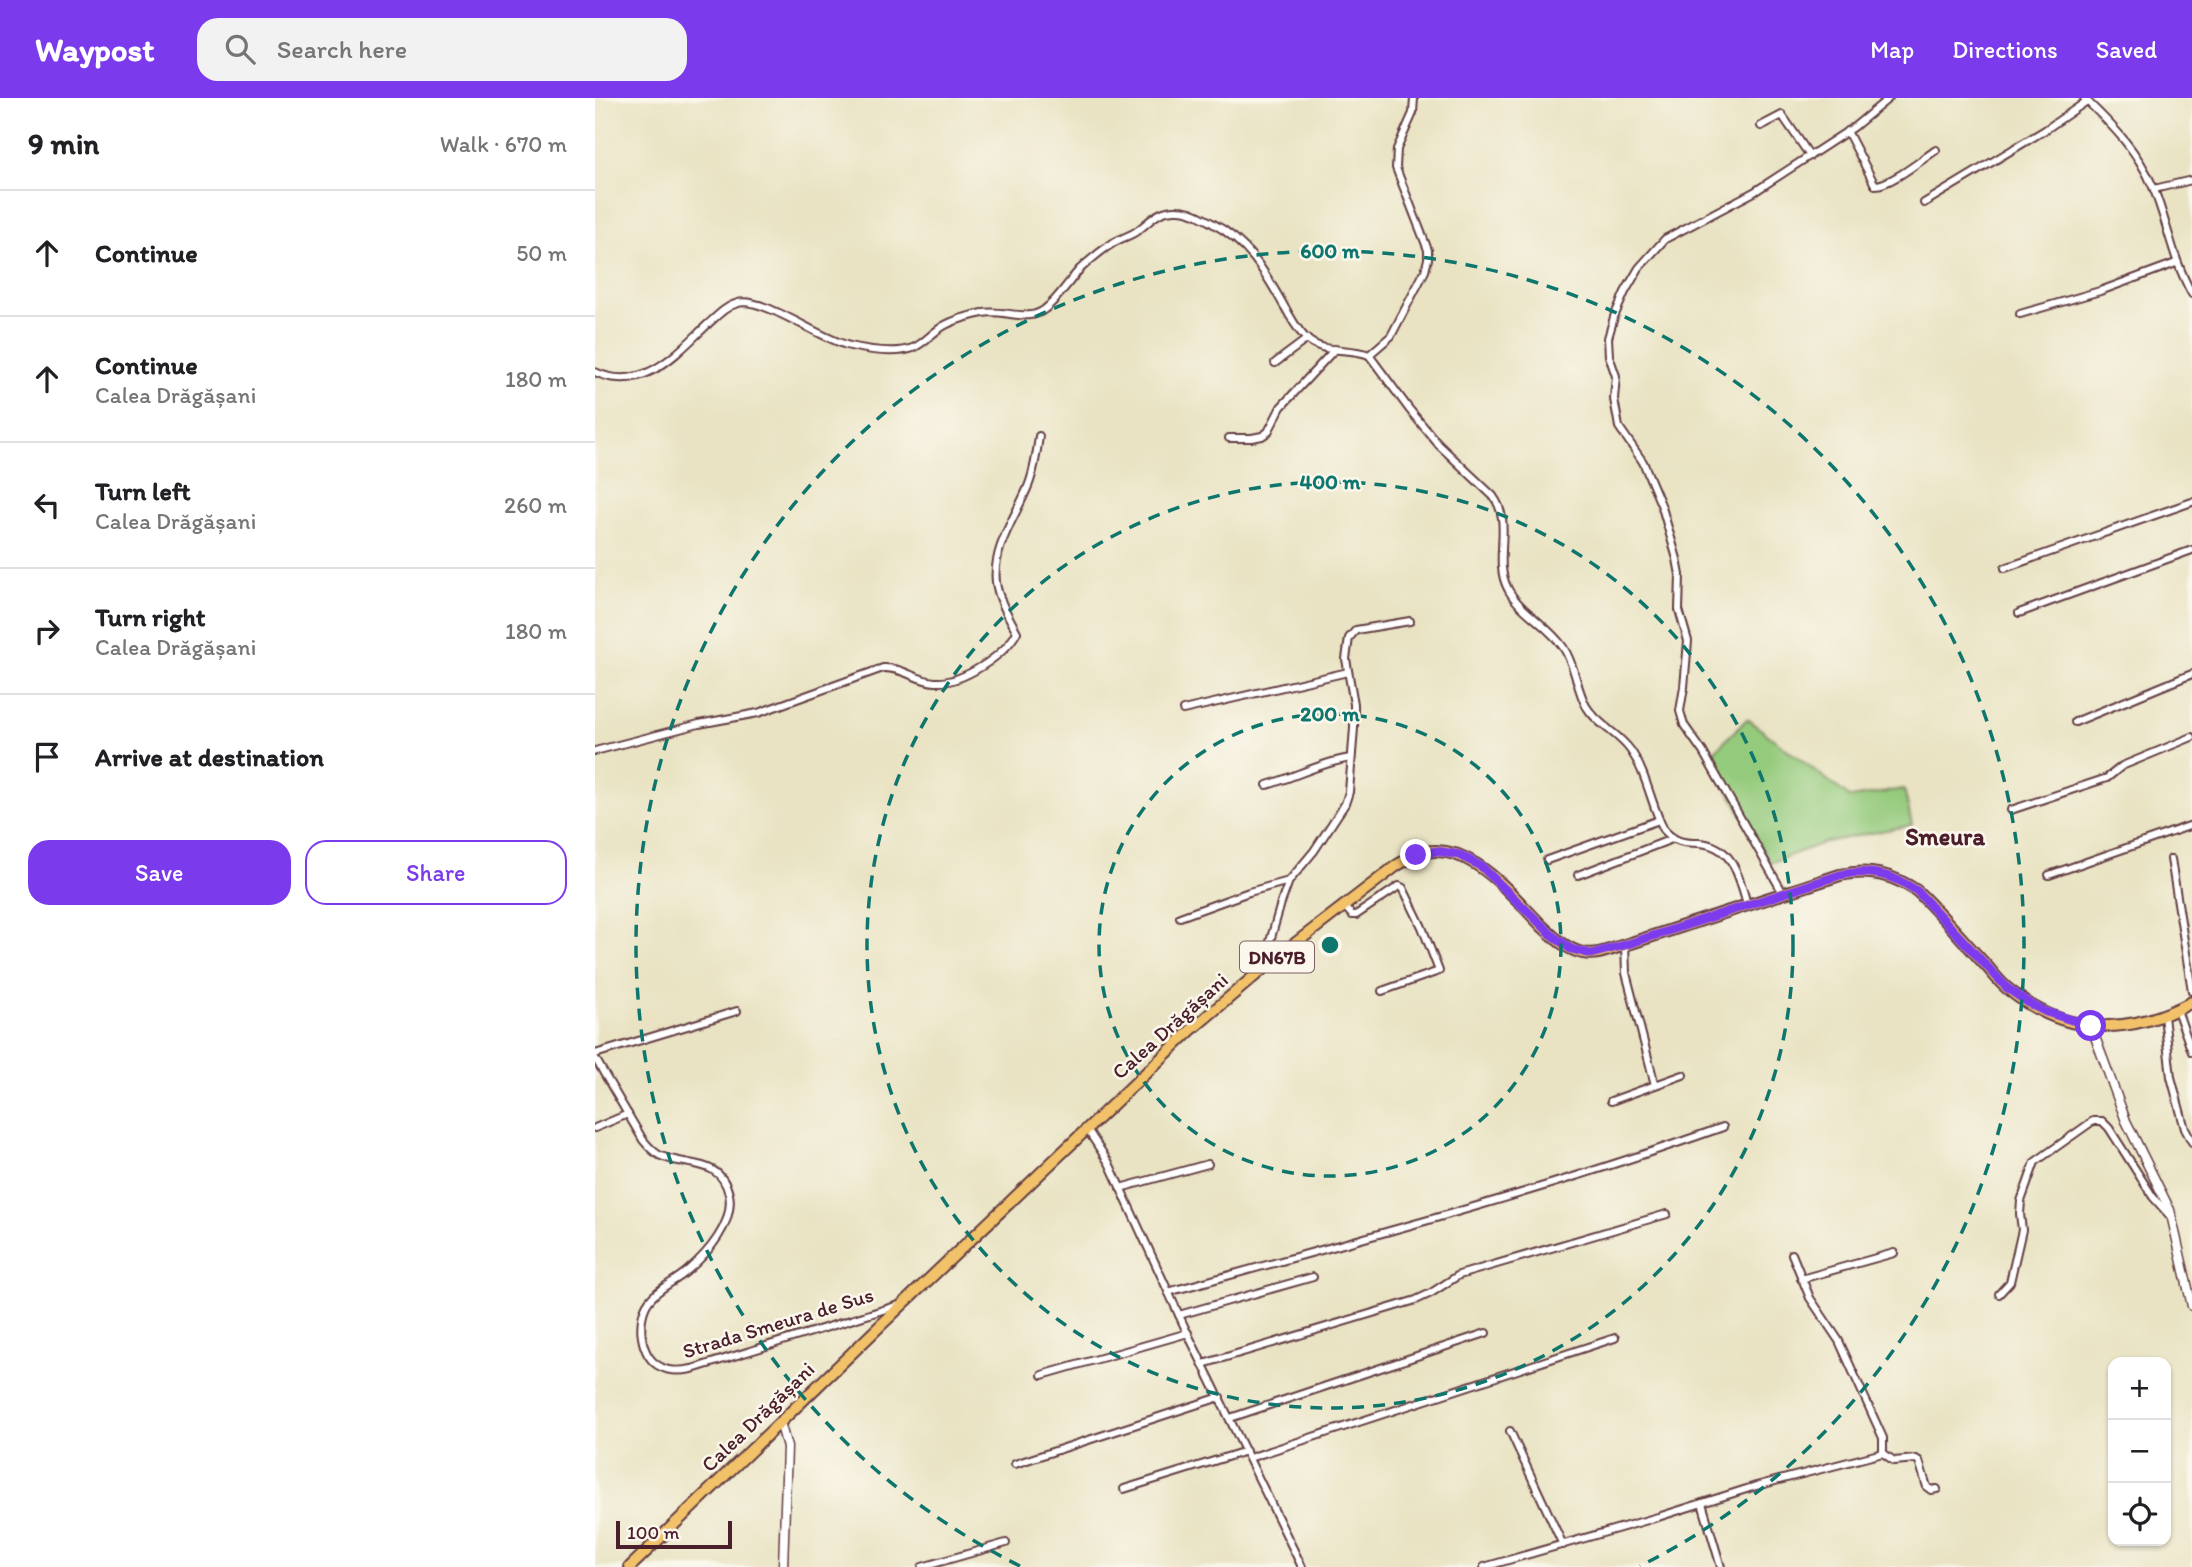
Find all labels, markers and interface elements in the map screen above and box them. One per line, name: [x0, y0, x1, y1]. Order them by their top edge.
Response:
search box: [197, 18, 687, 81]
text: Waypost: [35, 30, 155, 69]
icon: search: [221, 30, 259, 68]
text: Search here: [277, 33, 407, 65]
text: Map: [1870, 35, 1914, 64]
text: Directions: [1952, 35, 2058, 64]
text: Saved: [2096, 35, 2157, 64]
text: 9 min: [28, 125, 99, 162]
text: Walk · 670 m: [440, 130, 567, 158]
icon: ahead: [28, 234, 66, 272]
text: Continue: [95, 237, 198, 269]
text: 600 m: [1300, 238, 1360, 263]
text: 50 m: [516, 239, 567, 267]
text: Continue: [95, 349, 198, 381]
icon: ahead: [28, 360, 66, 398]
text: 180 m: [505, 365, 567, 393]
text: Calea Drăgășani: [95, 381, 256, 409]
text: 400 m: [1300, 469, 1361, 494]
text: Turn left: [95, 475, 191, 507]
icon: left: [28, 486, 66, 524]
text: 260 m: [504, 491, 567, 519]
text: Calea Drăgășani: [95, 507, 256, 535]
text: Turn right: [95, 601, 206, 633]
icon: right: [28, 612, 66, 650]
text: 180 m: [505, 617, 567, 645]
text: Calea Drăgășani: [95, 633, 256, 661]
text: 200 m: [1300, 701, 1360, 726]
icon: arrive: [28, 738, 66, 776]
text: Arrive at destination: [95, 741, 324, 773]
district label: Smeura: [1905, 822, 1985, 851]
route end: [1400, 839, 1431, 870]
button: Save: [28, 840, 291, 905]
button: Share: [305, 840, 567, 905]
centre of rings: [1318, 933, 1342, 957]
road number: DN67B: [1240, 942, 1314, 972]
street label: Calea Drăgășani: [1107, 967, 1233, 1084]
route start: [2075, 1010, 2106, 1041]
street label: Strada Smeura de Sus: [679, 1282, 876, 1363]
street label: Calea Drăgășani: [696, 1356, 819, 1477]
map controls: [2108, 1357, 2171, 1546]
button: +: [2108, 1357, 2171, 1420]
button: −: [2108, 1420, 2171, 1483]
button: locate: [2108, 1483, 2171, 1546]
scale bar: [616, 1518, 731, 1550]
text: 100 m: [627, 1521, 679, 1544]

